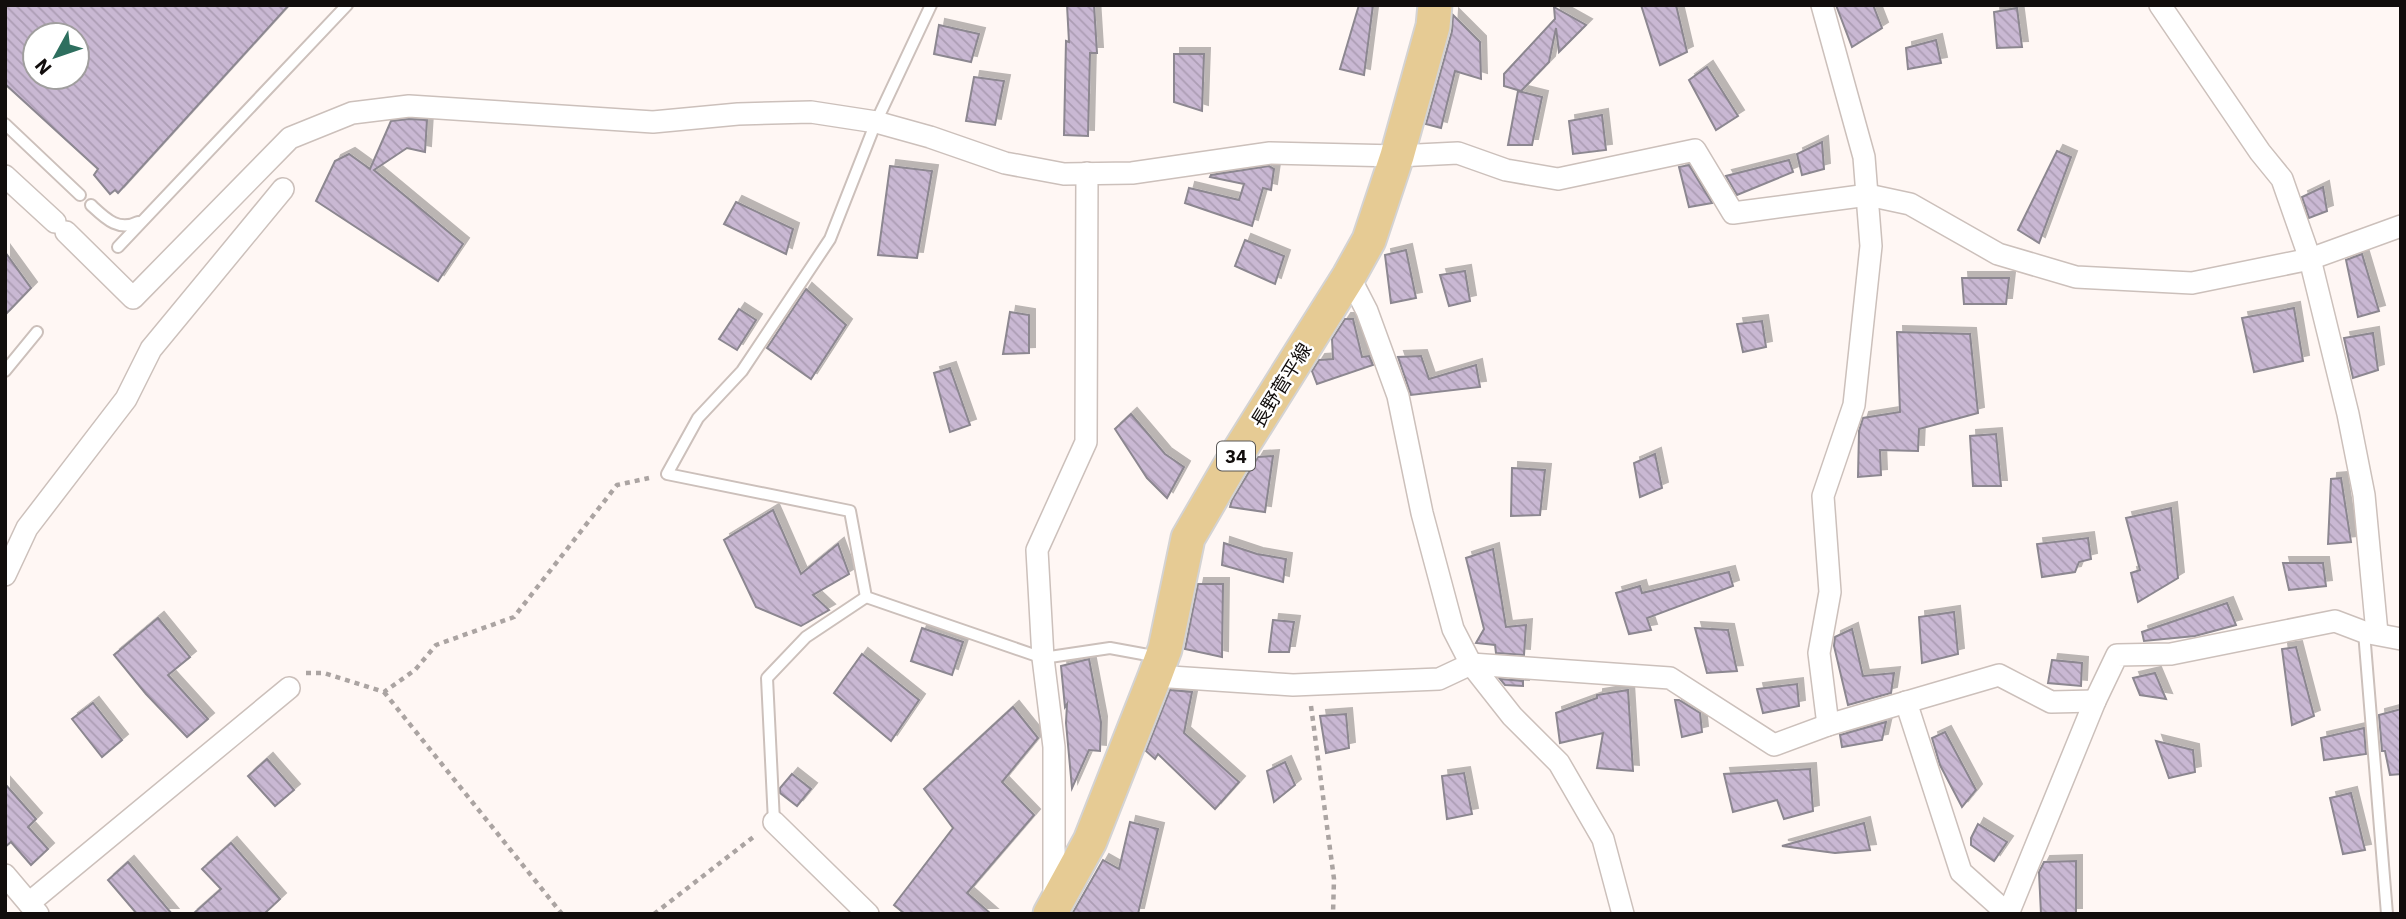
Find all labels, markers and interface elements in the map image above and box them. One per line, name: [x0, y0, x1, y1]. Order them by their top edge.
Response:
north arrow: [21, 21, 91, 91]
text: N: [29, 54, 57, 80]
street label: 長野菅平線: [1246, 338, 1316, 432]
road number: 34: [1217, 442, 1255, 470]

